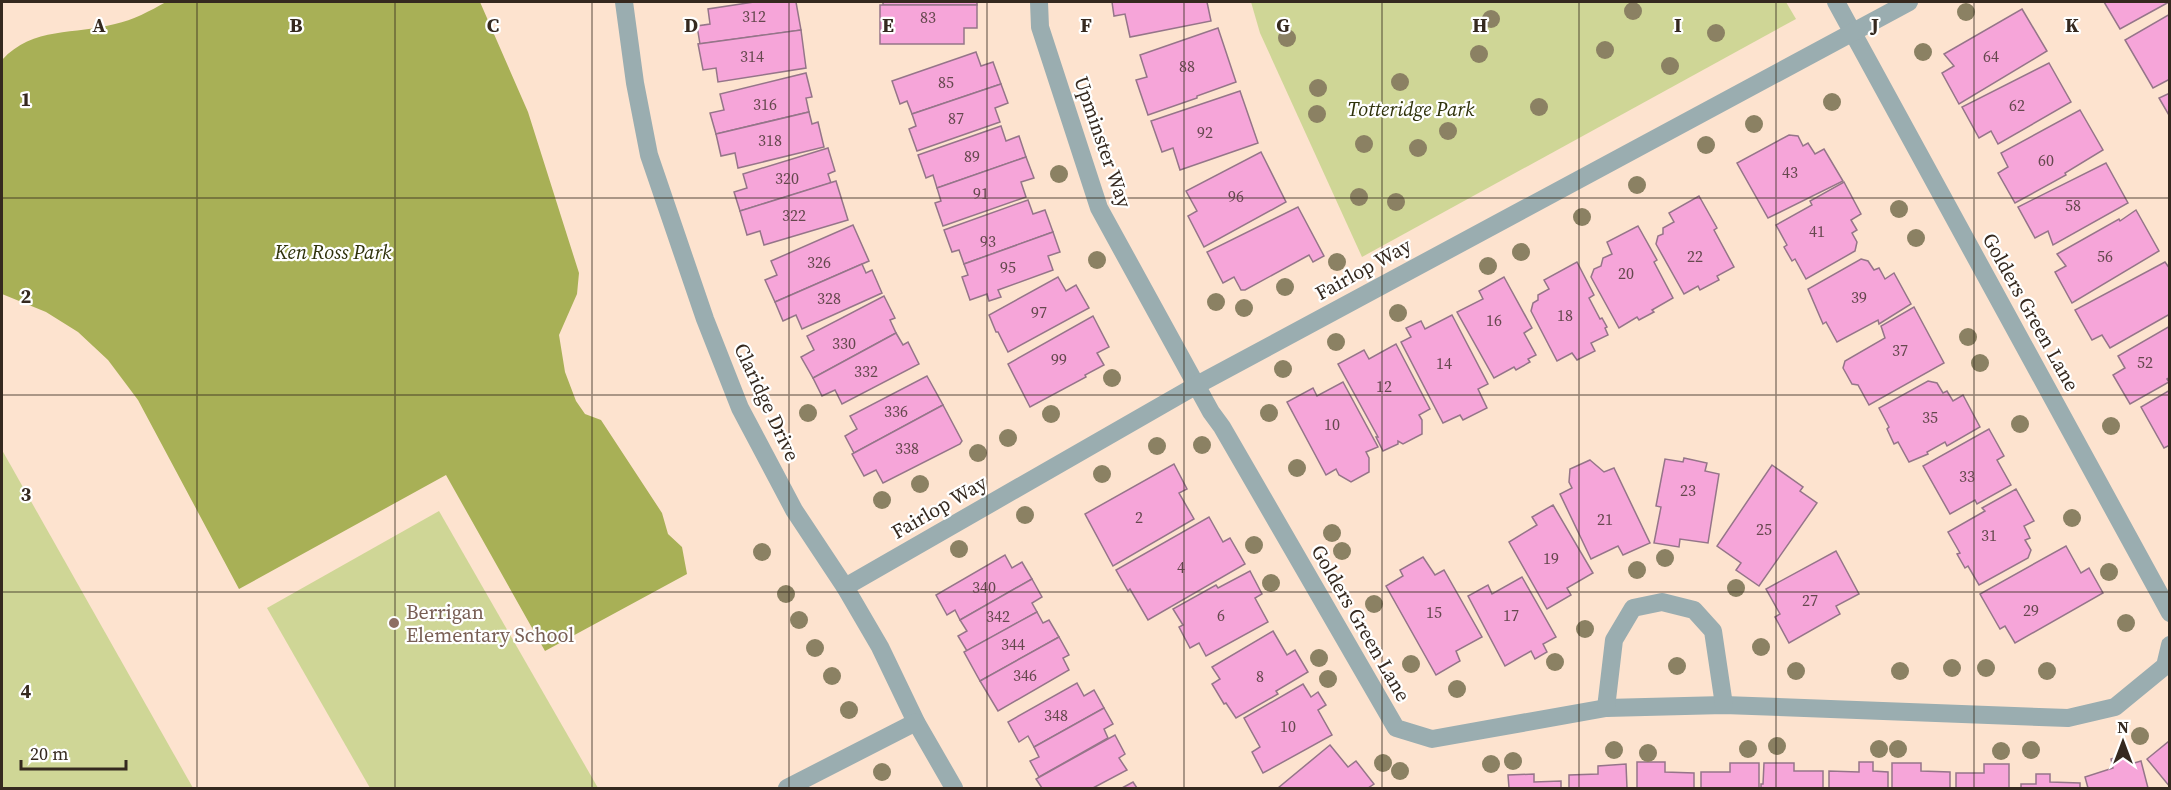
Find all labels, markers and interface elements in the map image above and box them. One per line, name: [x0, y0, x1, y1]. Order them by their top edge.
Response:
house number: 312: [742, 5, 766, 27]
house number: 83: [920, 6, 936, 28]
text: A: [92, 11, 106, 39]
text: B: [289, 11, 303, 39]
text: C: [487, 11, 499, 39]
text: D: [684, 11, 698, 39]
text: E: [882, 11, 894, 39]
text: F: [1080, 11, 1092, 39]
text: G: [1276, 11, 1290, 39]
text: H: [1472, 11, 1488, 39]
text: I: [1674, 11, 1682, 39]
text: J: [1869, 11, 1879, 39]
text: K: [2065, 11, 2079, 39]
house number: 314: [740, 45, 764, 67]
house number: 64: [1983, 45, 1999, 67]
house number: 88: [1179, 55, 1195, 77]
house number: 85: [938, 71, 954, 93]
street label: Upminster Way: [1067, 72, 1139, 212]
text: 1: [21, 85, 31, 113]
house number: 316: [753, 93, 777, 115]
house number: 62: [2009, 94, 2025, 116]
park label: Totteridge Park: [1348, 95, 1475, 123]
house number: 87: [948, 107, 964, 129]
house number: 92: [1197, 121, 1213, 143]
house number: 318: [758, 129, 782, 151]
house number: 89: [964, 145, 980, 167]
house number: 60: [2038, 149, 2054, 171]
house number: 43: [1782, 161, 1798, 183]
house number: 320: [775, 167, 799, 189]
house number: 91: [973, 182, 989, 204]
house number: 96: [1228, 185, 1244, 207]
house number: 58: [2065, 194, 2081, 216]
house number: 322: [782, 204, 806, 226]
house number: 41: [1809, 220, 1825, 242]
street label: Golders Green Lane: [1976, 228, 2086, 396]
house number: 93: [980, 230, 996, 252]
street label: Fairlop Way: [1310, 231, 1417, 307]
park label: Ken Ross Park: [273, 238, 392, 266]
house number: 22: [1687, 245, 1703, 267]
house number: 56: [2097, 245, 2113, 267]
house number: 326: [807, 251, 831, 273]
house number: 95: [1000, 256, 1016, 278]
house number: 20: [1618, 262, 1634, 284]
text: 2: [21, 282, 32, 310]
house number: 39: [1851, 286, 1867, 308]
house number: 328: [817, 287, 841, 309]
house number: 97: [1031, 301, 1047, 323]
house number: 18: [1557, 304, 1573, 326]
house number: 16: [1486, 309, 1502, 331]
house number: 330: [832, 332, 856, 354]
street label: Claridge Drive: [727, 338, 807, 466]
house number: 37: [1892, 339, 1908, 361]
house number: 99: [1051, 348, 1067, 370]
house number: 52: [2137, 351, 2153, 373]
house number: 14: [1436, 352, 1452, 374]
house number: 332: [854, 360, 878, 382]
house number: 12: [1376, 375, 1392, 397]
house number: 336: [884, 400, 908, 422]
house number: 35: [1922, 406, 1938, 428]
house number: 10: [1324, 413, 1340, 435]
house number: 338: [895, 437, 919, 459]
house number: 33: [1959, 465, 1975, 487]
street label: Fairlop Way: [886, 468, 992, 546]
house number: 23: [1680, 479, 1696, 501]
text: 3: [21, 480, 32, 508]
house number: 2: [1135, 506, 1143, 528]
house number: 21: [1597, 508, 1613, 530]
house number: 25: [1756, 518, 1772, 540]
house number: 31: [1981, 524, 1997, 546]
street label: Golders Green Lane: [1305, 539, 1417, 707]
house number: 19: [1543, 547, 1559, 569]
house number: 4: [1177, 556, 1185, 578]
house number: 340: [972, 576, 996, 598]
house number: 27: [1802, 589, 1818, 611]
place label: Berrigan Elementary School: [406, 598, 574, 649]
house number: 29: [2023, 599, 2039, 621]
house number: 15: [1426, 601, 1442, 623]
house number: 6: [1217, 604, 1225, 626]
house number: 17: [1503, 604, 1519, 626]
house number: 342: [986, 605, 1010, 627]
marker: Berrigan Elementary School: [387, 616, 401, 630]
house number: 344: [1001, 633, 1025, 655]
house number: 346: [1013, 664, 1037, 686]
house number: 8: [1256, 665, 1264, 687]
text: 4: [21, 677, 32, 705]
house number: 348: [1044, 704, 1068, 726]
north arrow: [2093, 712, 2153, 772]
house number: 10: [1280, 715, 1296, 737]
text: N: [2117, 716, 2129, 738]
scale bar: [21, 733, 126, 771]
text: 20 m: [30, 741, 68, 766]

